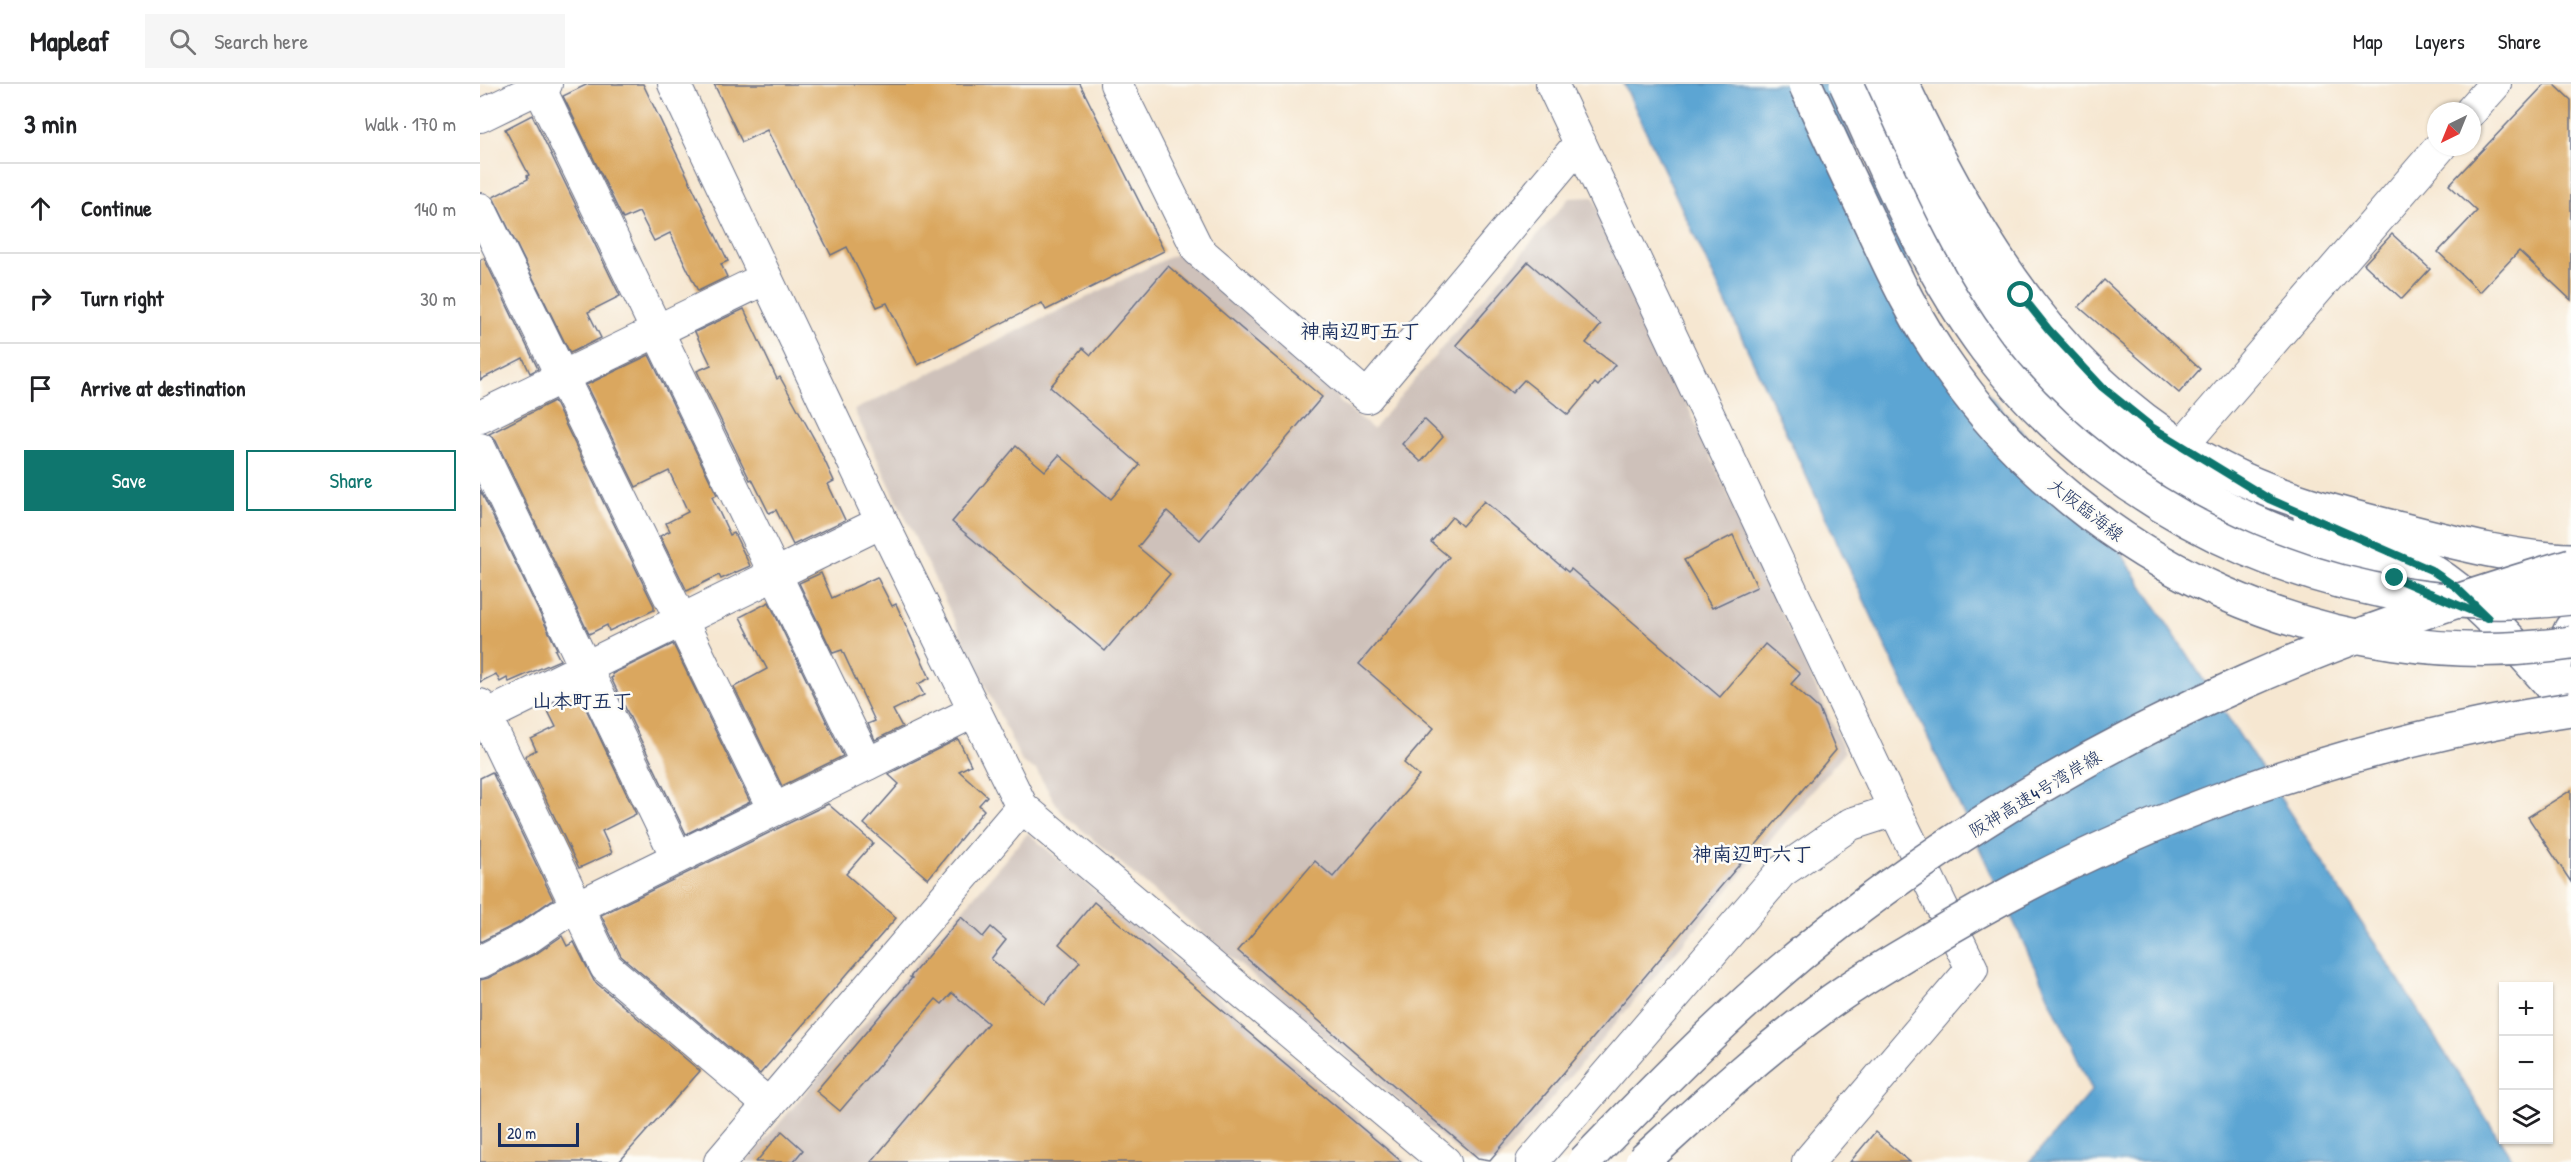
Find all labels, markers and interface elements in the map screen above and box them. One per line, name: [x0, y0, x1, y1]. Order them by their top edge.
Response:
search box: [145, 14, 565, 68]
text: Mapleaf: [30, 22, 109, 60]
icon: search: [166, 25, 199, 58]
text: Search here: [214, 26, 308, 56]
text: Map: [2353, 27, 2382, 56]
text: Layers: [2415, 27, 2465, 56]
text: Share: [2498, 27, 2541, 56]
north arrow: [2427, 102, 2481, 156]
text: 3 min: [24, 106, 77, 141]
text: Walk · 170 m: [365, 110, 456, 137]
icon: ahead: [24, 192, 57, 225]
text: Continue: [81, 193, 152, 223]
text: 140 m: [414, 195, 456, 222]
route start: [2007, 281, 2033, 307]
icon: right: [24, 282, 57, 315]
text: Turn right: [81, 283, 164, 313]
text: 30 m: [420, 285, 456, 312]
district label: 神南辺町五丁: [1300, 317, 1420, 344]
icon: arrive: [24, 372, 57, 405]
text: Arrive at destination: [81, 373, 246, 403]
button: Save: [24, 450, 234, 511]
button: Share: [246, 450, 456, 511]
street label: 大阪臨海線: [2043, 472, 2129, 547]
route end: [2381, 564, 2407, 590]
district label: 山本町五丁: [532, 687, 632, 714]
street label: 阪神高速4号湾岸線: [1964, 744, 2106, 843]
district label: 神南辺町六丁: [1692, 840, 1812, 867]
map controls: [2499, 982, 2553, 1144]
button: +: [2499, 982, 2553, 1036]
button: −: [2499, 1036, 2553, 1090]
button: layers: [2499, 1090, 2553, 1144]
scale bar: [498, 1120, 579, 1148]
text: 20 m: [507, 1122, 536, 1144]

